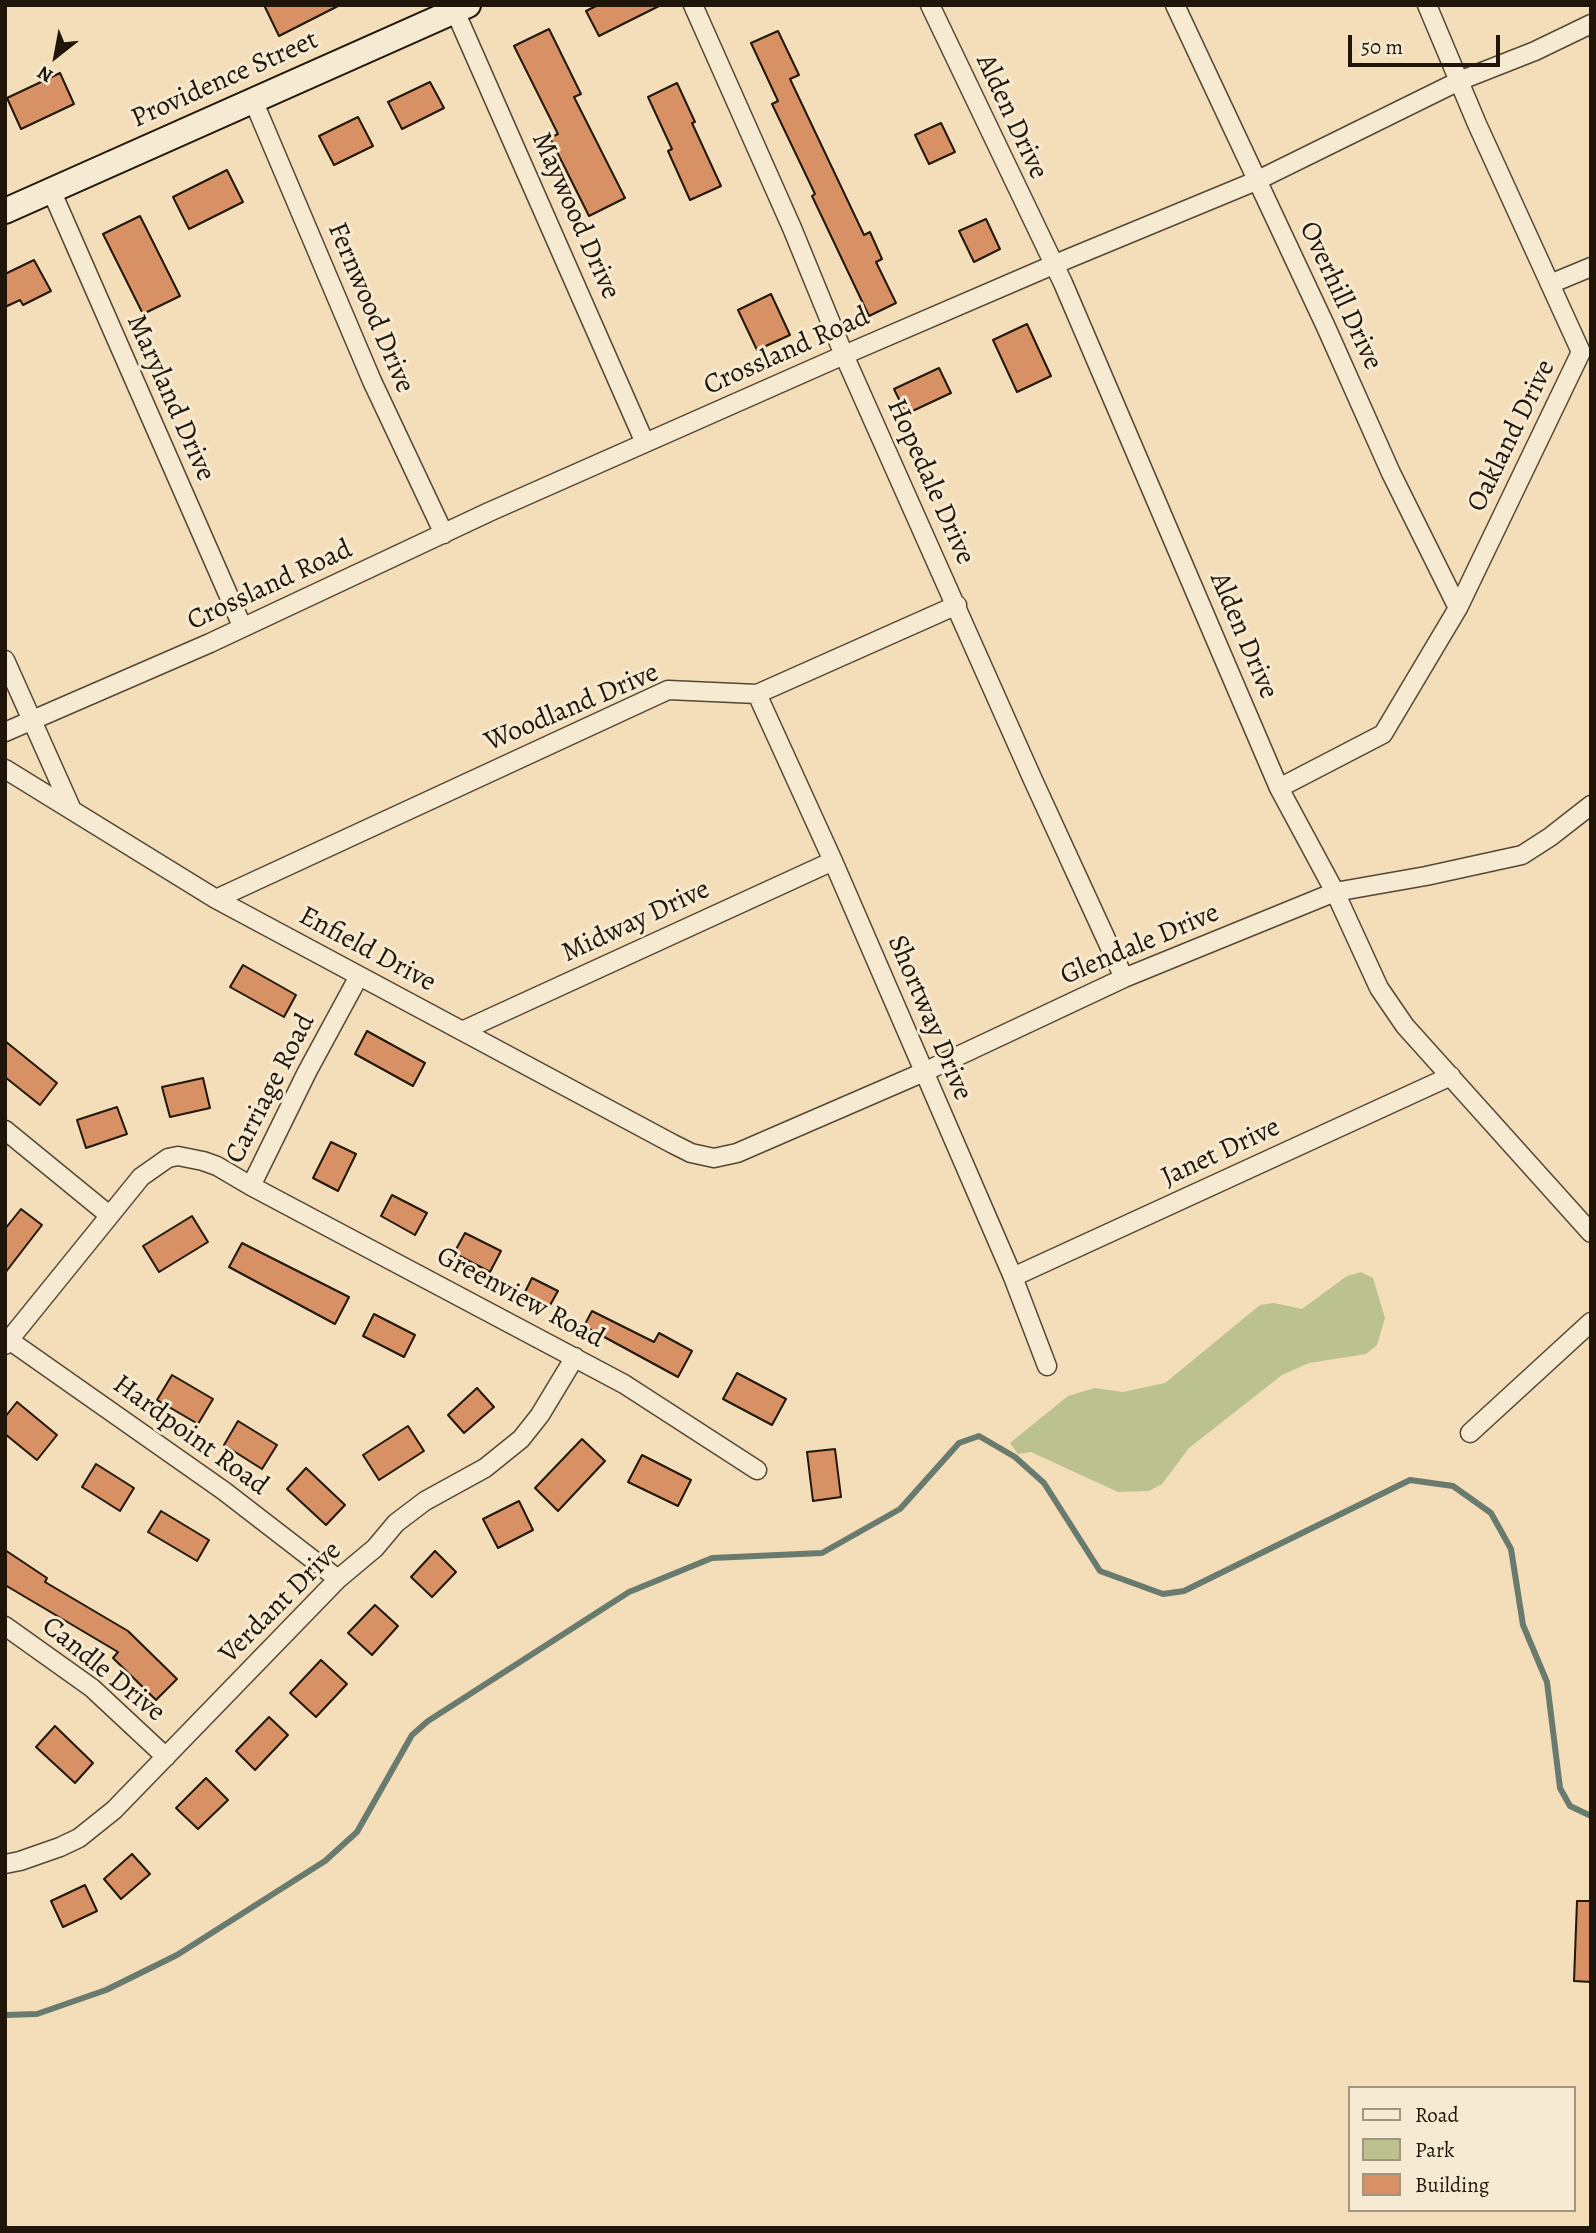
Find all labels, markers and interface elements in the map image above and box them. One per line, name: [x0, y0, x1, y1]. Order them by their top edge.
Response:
north arrow: [21, 21, 91, 91]
scale bar: [1351, 21, 1503, 65]
street label: Providence Street: [126, 24, 324, 136]
text: 50 m: [1361, 33, 1403, 61]
street label: Alden Drive: [967, 49, 1055, 185]
text: N: [33, 59, 58, 89]
street label: Maywood Drive: [523, 127, 627, 305]
street label: Overhill Drive: [1291, 216, 1389, 376]
street label: Fernwood Drive: [319, 218, 421, 398]
street label: Crossland Road: [699, 300, 875, 404]
street label: Maryland Drive: [118, 310, 222, 486]
street label: Oakland Drive: [1461, 354, 1563, 518]
street label: Hopedale Drive: [879, 394, 981, 570]
street label: Crossland Road: [182, 533, 358, 639]
street label: Alden Drive: [1201, 568, 1285, 704]
street label: Woodland Drive: [480, 656, 664, 760]
street label: Midway Drive: [557, 873, 715, 971]
street label: Glendale Drive: [1056, 897, 1224, 993]
street label: Enfield Drive: [293, 900, 441, 1000]
street label: Shortway Drive: [879, 930, 979, 1106]
street label: Carriage Road: [219, 1009, 323, 1169]
street label: Janet Drive: [1156, 1111, 1286, 1195]
street label: Greenview Road: [430, 1240, 610, 1356]
street label: Hardpoint Road: [106, 1368, 274, 1504]
street label: Verdant Drive: [213, 1535, 349, 1671]
street label: Candle Drive: [35, 1610, 171, 1730]
legend: [1348, 2086, 1575, 2212]
text: Road: [1415, 2101, 1459, 2129]
text: Park: [1415, 2136, 1454, 2164]
text: Building: [1415, 2171, 1489, 2199]

